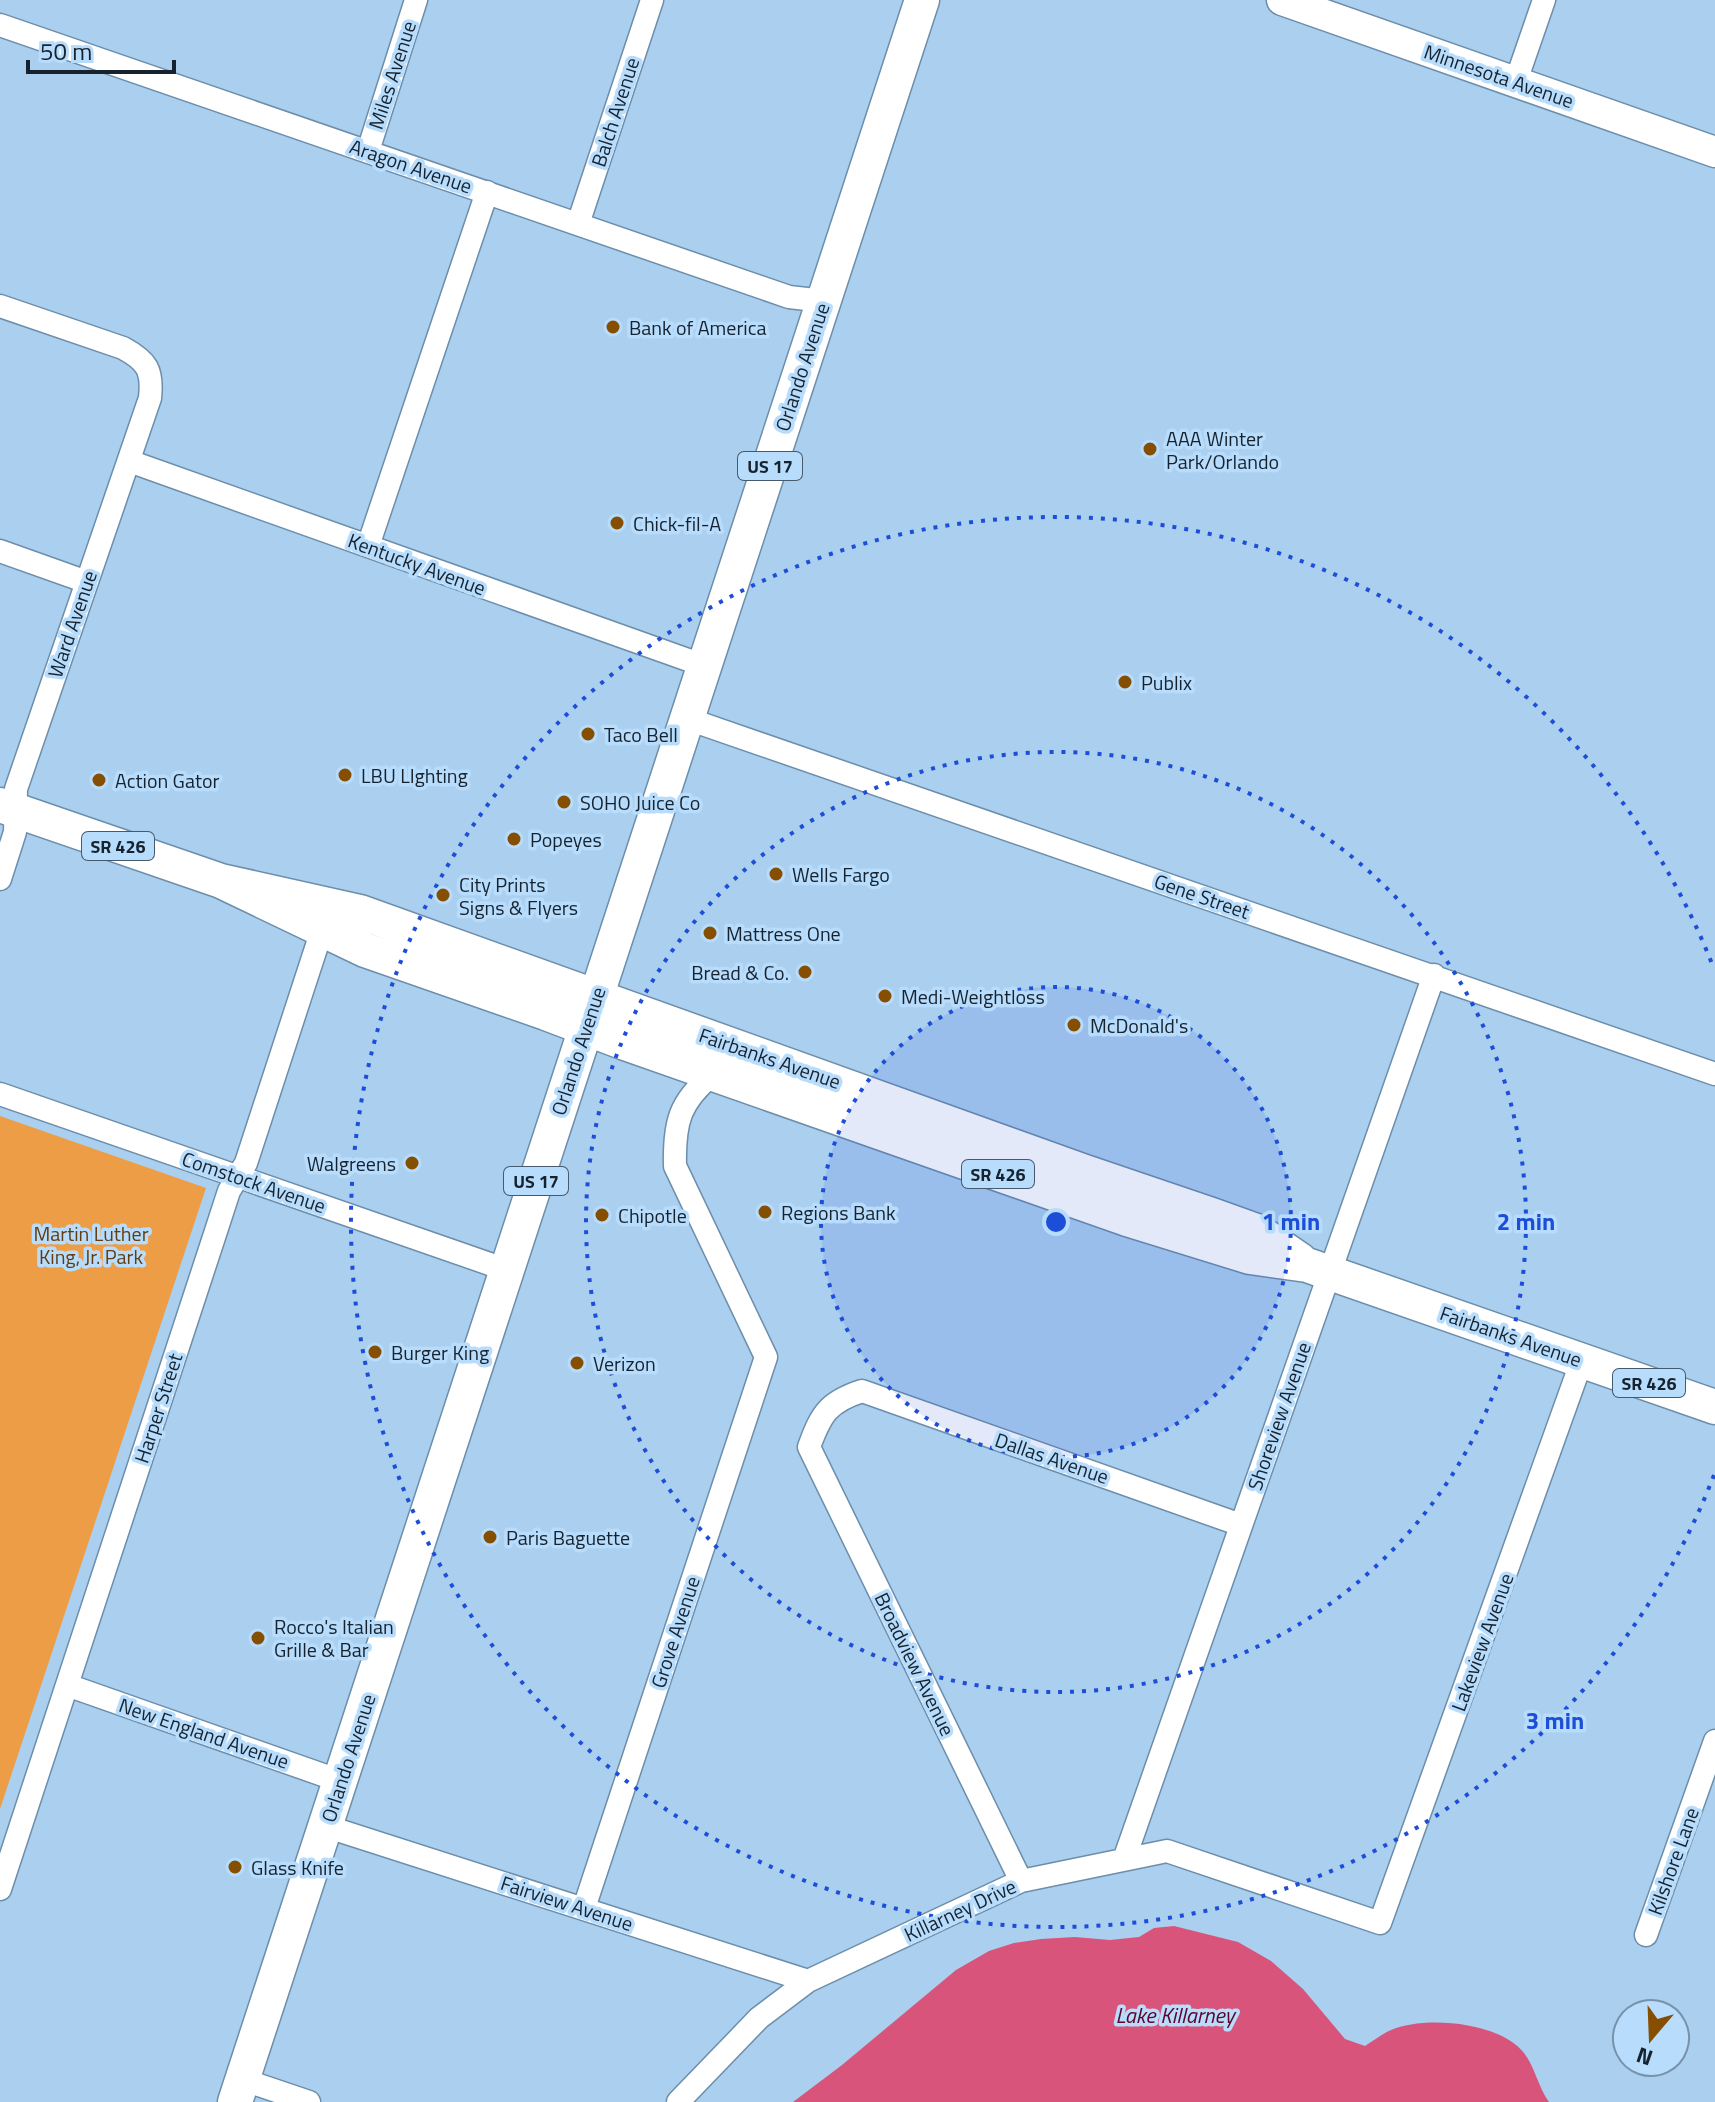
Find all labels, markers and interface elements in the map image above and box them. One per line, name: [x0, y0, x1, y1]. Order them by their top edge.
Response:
street label: Miles Avenue: [360, 17, 424, 133]
scale bar: [28, 24, 174, 74]
text: 50 m: [40, 33, 92, 69]
street label: Minnesota Avenue: [1420, 36, 1578, 116]
street label: Balch Avenue: [583, 53, 647, 171]
street label: Aragon Avenue: [346, 131, 476, 201]
street label: Orlando Avenue: [767, 299, 837, 435]
place label: Bank of America: [629, 312, 766, 343]
marker: Bank of America: [604, 318, 622, 336]
place label: AAA Winter Park/Orlando: [1166, 423, 1279, 477]
marker: AAA Winter Park/Orlando: [1141, 440, 1159, 458]
road number: US 17: [738, 452, 802, 480]
place label: Chick-fil-A: [633, 508, 721, 539]
marker: Chick-fil-A: [608, 514, 626, 532]
street label: Kentucky Avenue: [344, 525, 490, 603]
street label: Ward Avenue: [39, 566, 105, 682]
place label: Publix: [1141, 667, 1192, 698]
marker: Publix: [1116, 673, 1134, 691]
place label: Taco Bell: [604, 719, 678, 750]
marker: Taco Bell: [579, 725, 597, 743]
place label: LBU LIghting: [361, 760, 468, 791]
place label: Action Gator: [115, 765, 220, 796]
marker: LBU LIghting: [336, 766, 354, 784]
marker: Action Gator: [90, 771, 108, 789]
place label: SOHO Juice Co: [580, 787, 700, 818]
marker: SOHO Juice Co: [555, 793, 573, 811]
place label: Popeyes: [530, 824, 602, 855]
marker: Popeyes: [505, 830, 523, 848]
road number: SR 426: [82, 832, 154, 860]
place label: Wells Fargo: [792, 859, 890, 890]
marker: Wells Fargo: [767, 865, 785, 883]
street label: Gene Street: [1150, 865, 1254, 927]
place label: City Prints Signs & Flyers: [459, 869, 578, 923]
marker: City Prints Signs & Flyers: [434, 886, 452, 904]
place label: Mattress One: [726, 918, 841, 949]
marker: Mattress One: [701, 924, 719, 942]
place label: Bread & Co.: [691, 957, 789, 988]
marker: Bread & Co.: [796, 963, 814, 981]
place label: Medi-Weightloss: [901, 981, 1045, 1012]
street label: Orlando Avenue: [543, 983, 613, 1119]
marker: Medi-Weightloss: [876, 987, 894, 1005]
place label: McDonald's: [1090, 1010, 1188, 1041]
marker: McDonald's: [1065, 1016, 1083, 1034]
street label: Fairbanks Avenue: [695, 1019, 845, 1097]
street label: Comstock Avenue: [178, 1143, 330, 1221]
place label: Walgreens: [307, 1148, 396, 1179]
marker: Walgreens: [403, 1154, 421, 1172]
road number: SR 426: [962, 1160, 1034, 1188]
road number: US 17: [504, 1167, 568, 1195]
place label: Regions Bank: [781, 1197, 896, 1228]
place label: Chipotle: [618, 1200, 687, 1231]
marker: Regions Bank: [756, 1203, 774, 1221]
text: 1 min: [1262, 1203, 1320, 1239]
text: 2 min: [1497, 1203, 1555, 1239]
marker: Chipotle: [593, 1206, 611, 1224]
centre of rings: [1042, 1208, 1070, 1236]
park label: Martin Luther King, Jr. Park: [33, 1218, 149, 1272]
street label: Fairbanks Avenue: [1436, 1297, 1586, 1375]
place label: Burger King: [391, 1337, 489, 1368]
street label: Shoreview Avenue: [1239, 1338, 1319, 1494]
marker: Burger King: [366, 1343, 384, 1361]
place label: Verizon: [593, 1348, 656, 1379]
street label: Harper Street: [126, 1349, 190, 1467]
marker: Verizon: [568, 1354, 586, 1372]
road number: SR 426: [1613, 1369, 1685, 1397]
street label: Dallas Avenue: [991, 1424, 1113, 1492]
place label: Paris Baguette: [506, 1522, 630, 1553]
marker: Paris Baguette: [481, 1528, 499, 1546]
street label: Lakeview Avenue: [1443, 1569, 1521, 1715]
street label: Grove Avenue: [642, 1572, 708, 1692]
street label: Broadview Avenue: [867, 1587, 963, 1741]
place label: Rocco's Italian Grille & Bar: [274, 1611, 394, 1665]
marker: Rocco's Italian Grille & Bar: [249, 1629, 267, 1647]
street label: New England Avenue: [115, 1689, 293, 1777]
street label: Orlando Avenue: [313, 1690, 383, 1826]
text: 3 min: [1526, 1702, 1584, 1738]
street label: Kilshore Lane: [1639, 1803, 1707, 1919]
place label: Glass Knife: [251, 1852, 344, 1883]
marker: Glass Knife: [226, 1858, 244, 1876]
street label: Fairview Avenue: [497, 1867, 637, 1939]
street label: Killarney Drive: [899, 1871, 1021, 1949]
water label: Lake Killarney: [1115, 1998, 1238, 2032]
north arrow: [1611, 1998, 1691, 2078]
text: N: [1632, 2038, 1657, 2075]

